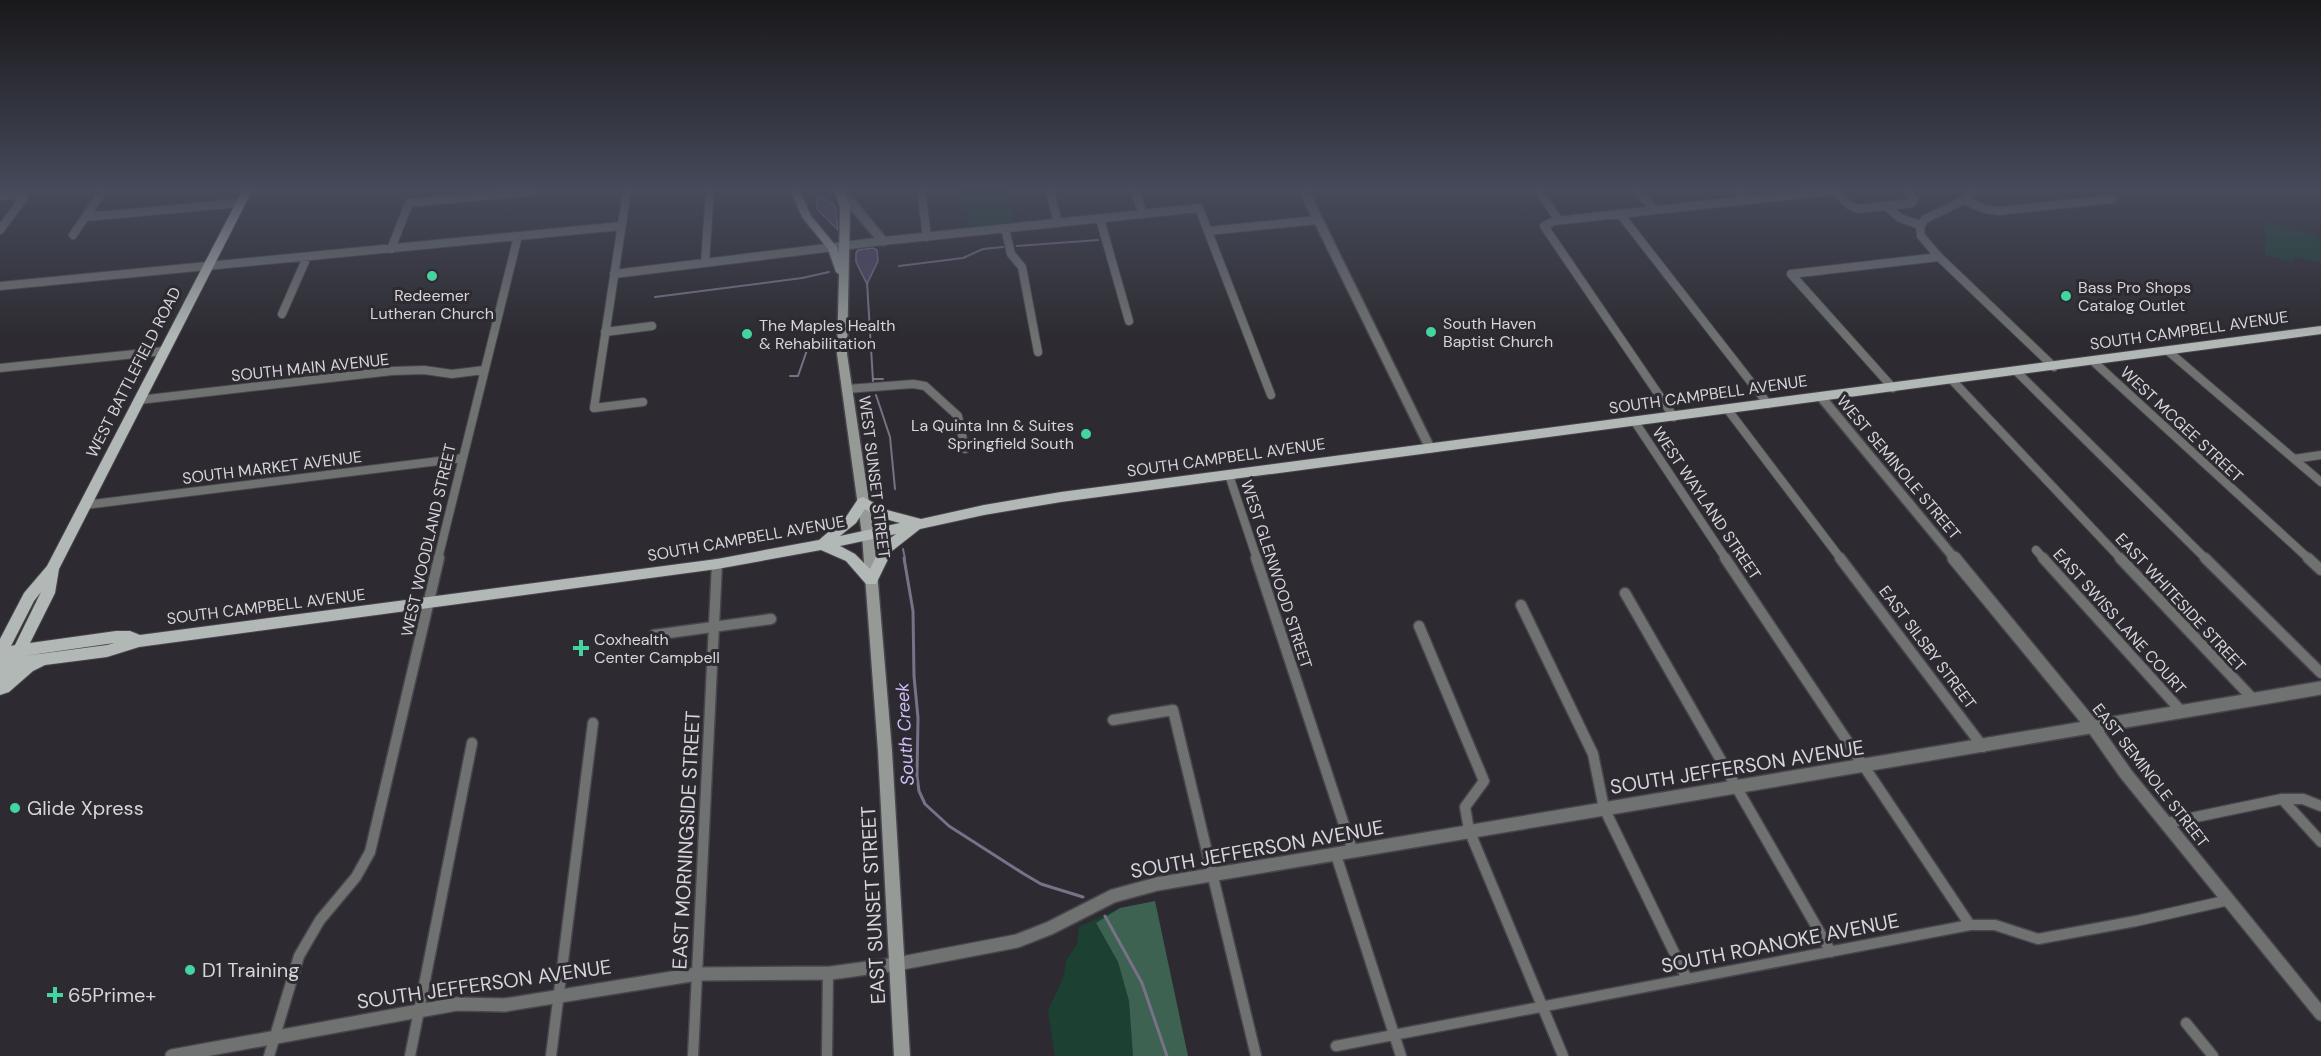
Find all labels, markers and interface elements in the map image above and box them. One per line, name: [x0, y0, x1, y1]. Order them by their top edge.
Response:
marker: Redeemer Lutheran Church: [425, 269, 439, 283]
place label: Bass Pro Shops Catalog Outlet: [2078, 277, 2191, 316]
street label: WEST BATTLEFIELD ROAD: [81, 283, 186, 461]
place label: Redeemer Lutheran Church: [370, 285, 494, 324]
marker: Bass Pro Shops Catalog Outlet: [2059, 289, 2073, 303]
street label: SOUTH CAMPBELL AVENUE: [2089, 306, 2290, 355]
place label: South Haven Baptist Church: [1443, 313, 1553, 352]
place label: The Maples Health & Rehabilitation: [759, 315, 895, 354]
marker: South Haven Baptist Church: [1424, 325, 1438, 339]
marker: The Maples Health & Rehabilitation: [740, 327, 754, 341]
street label: SOUTH MAIN AVENUE: [230, 349, 390, 386]
street label: WEST MCGEE STREET: [2116, 362, 2248, 487]
street label: SOUTH CAMPBELL AVENUE: [1608, 370, 1809, 419]
street label: WEST SEMINOLE STREET: [1832, 391, 1965, 544]
street label: WEST SUNSET STREET: [854, 395, 895, 560]
place label: La Quinta Inn & Suites Springfield South: [911, 415, 1074, 454]
street label: WEST WAYLAND STREET: [1648, 423, 1766, 584]
marker: La Quinta Inn & Suites Springfield South: [1079, 427, 1093, 441]
street label: SOUTH CAMPBELL AVENUE: [1126, 433, 1327, 482]
street label: WEST WOODLAND STREET: [396, 441, 461, 639]
street label: SOUTH MARKET AVENUE: [181, 446, 363, 489]
street label: WEST GLENWOOD STREET: [1236, 477, 1317, 671]
street label: SOUTH CAMPBELL AVENUE: [646, 511, 846, 566]
street label: EAST WHITESIDE STREET: [2111, 529, 2250, 676]
street label: EAST SWISS LANE COURT: [2049, 544, 2191, 699]
street label: EAST SILSBY STREET: [1874, 581, 1981, 713]
street label: SOUTH CAMPBELL AVENUE: [166, 584, 367, 629]
place label: Coxhealth Center Campbell: [594, 629, 720, 668]
marker: Coxhealth Center Campbell: [572, 639, 590, 657]
water label: South Creek: [890, 681, 920, 786]
street label: EAST SEMINOLE STREET: [2088, 699, 2213, 852]
street label: EAST MORNINGSIDE STREET: [666, 710, 706, 970]
street label: SOUTH JEFFERSON AVENUE: [1608, 734, 1866, 800]
place label: Glide Xpress: [27, 795, 144, 821]
marker: Glide Xpress: [8, 801, 22, 815]
street label: EAST SUNSET STREET: [855, 805, 891, 1005]
street label: SOUTH JEFFERSON AVENUE: [1128, 814, 1386, 884]
street label: SOUTH ROANOKE AVENUE: [1659, 907, 1901, 979]
street label: SOUTH JEFFERSON AVENUE: [355, 953, 613, 1015]
place label: D1 Training: [202, 957, 299, 983]
marker: D1 Training: [183, 963, 197, 977]
place label: 65Prime+: [68, 982, 156, 1008]
marker: 65Prime+: [46, 986, 64, 1004]

